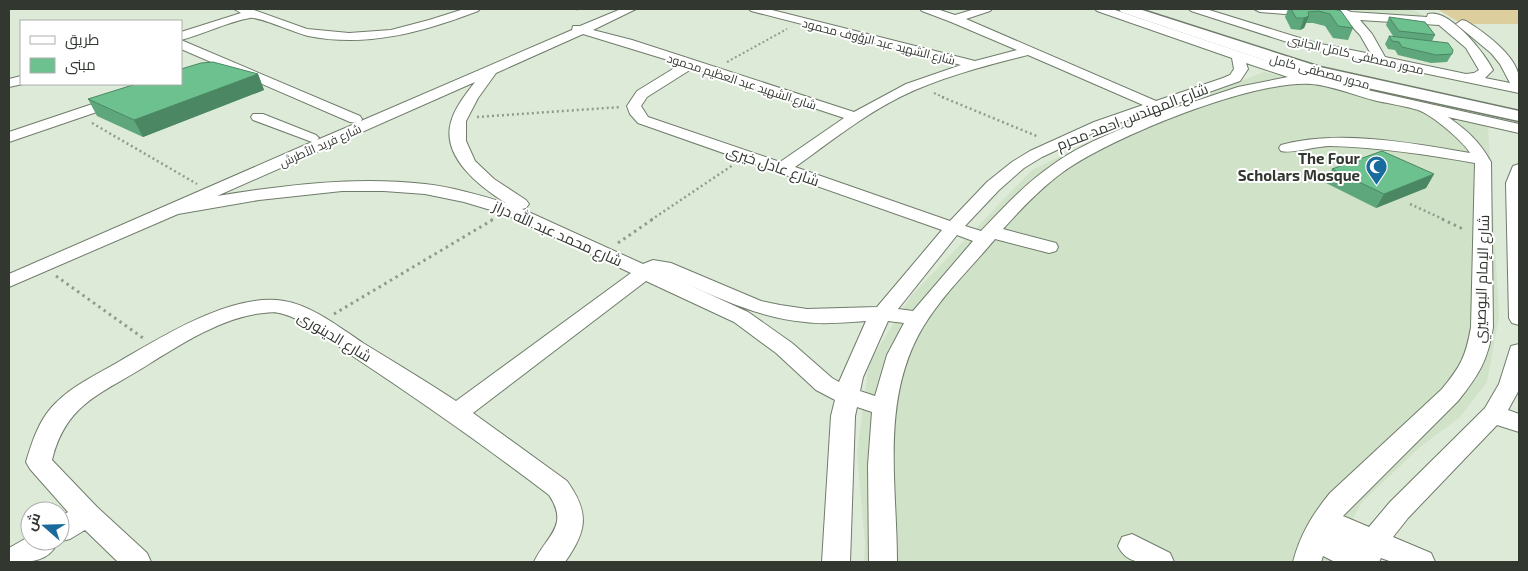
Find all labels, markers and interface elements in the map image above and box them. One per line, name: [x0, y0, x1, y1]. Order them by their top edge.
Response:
street label: شارع الشهيد عبد الرؤوف محمود: [801, 15, 957, 69]
legend: [20, 20, 182, 85]
text: طريق: [65, 30, 99, 50]
street label: محور مصطفى كامل الجانبى: [1287, 31, 1425, 77]
street label: شارع الشهيد عبد العظيم محمود: [665, 50, 818, 114]
street label: محور مصطفى كامل: [1269, 51, 1371, 91]
text: مبنى: [65, 55, 96, 75]
street label: شارع المهندس احمد محرم: [1054, 79, 1211, 156]
street label: شارع فريد الأطرش: [277, 121, 364, 171]
street label: شارع عادل خيرى: [723, 141, 822, 192]
place label: The Four Scholars Mosque: [1238, 149, 1361, 184]
mosque icon: The Four Scholars Mosque: [1364, 155, 1388, 186]
street label: شارع محمد عبد الله دراز: [488, 196, 625, 272]
street label: شارع الإمام البوصيري: [1470, 214, 1496, 344]
street label: شارع الدينورى: [293, 307, 375, 368]
north arrow: [20, 501, 70, 551]
text: ش: [21, 510, 44, 533]

